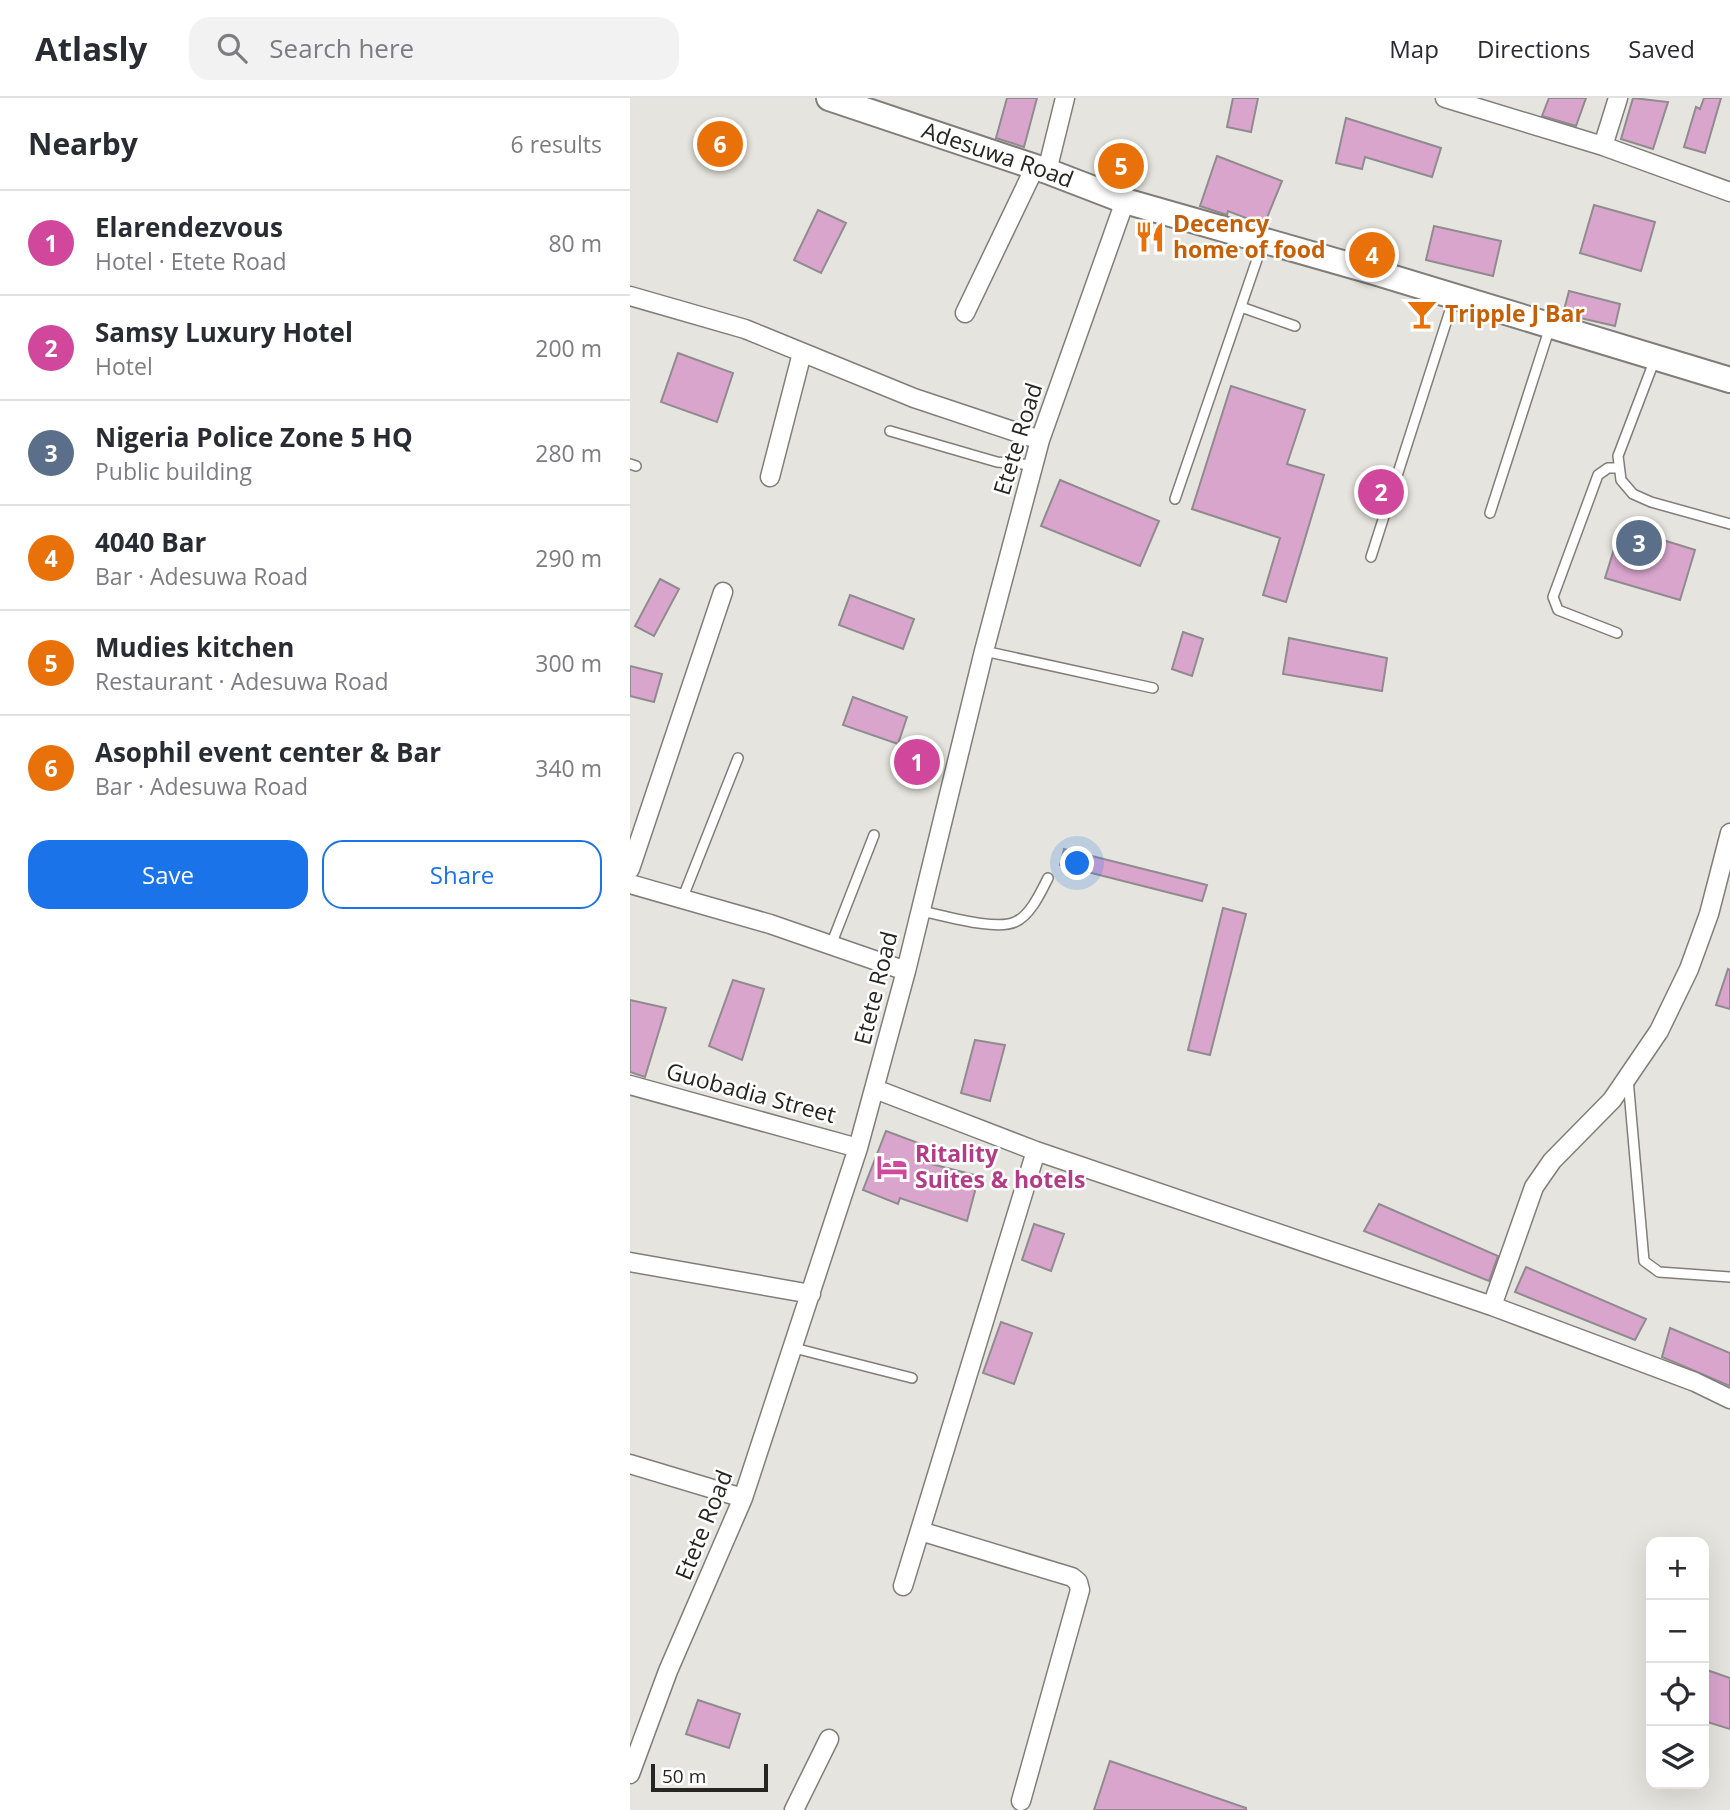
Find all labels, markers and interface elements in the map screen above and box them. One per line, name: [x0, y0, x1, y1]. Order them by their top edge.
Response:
search box: [189, 17, 679, 80]
text: Atlasly: [35, 26, 147, 71]
icon: search: [213, 29, 251, 67]
text: Search here: [269, 30, 414, 66]
text: Map: [1389, 32, 1439, 65]
text: Directions: [1477, 32, 1590, 65]
text: Saved: [1628, 32, 1695, 65]
street label: Adesuwa Road: [918, 113, 1078, 195]
pin: 6: [697, 118, 743, 170]
text: Nearby: [28, 123, 138, 164]
text: 6 results: [511, 128, 602, 160]
pin: 5: [1098, 140, 1144, 192]
place label: Decency home of food: [1173, 207, 1326, 265]
text: Elarendezvous: [95, 209, 283, 245]
restaurant icon: Decency home of food: [1133, 220, 1167, 254]
text: 1: [44, 227, 58, 259]
text: 80 m: [548, 227, 602, 259]
pin: 4: [1349, 229, 1395, 281]
text: Hotel · Etete Road: [95, 245, 287, 277]
bar icon: Tripple J Bar: [1405, 297, 1439, 331]
place label: Tripple J Bar: [1445, 297, 1585, 329]
text: Samsy Luxury Hotel: [95, 314, 353, 350]
text: 2: [44, 332, 58, 364]
text: 200 m: [535, 332, 602, 364]
text: Hotel: [95, 350, 153, 382]
street label: Etete Road: [985, 379, 1049, 499]
text: Nigeria Police Zone 5 HQ: [95, 419, 413, 455]
text: 3: [44, 437, 58, 469]
text: 280 m: [535, 437, 602, 469]
text: Public building: [95, 455, 252, 487]
pin: 2: [1358, 466, 1404, 518]
pin: 3: [1616, 517, 1662, 569]
text: 4040 Bar: [95, 524, 206, 560]
text: 4: [44, 542, 58, 574]
text: 290 m: [535, 542, 602, 574]
text: Bar · Adesuwa Road: [95, 560, 308, 592]
text: Mudies kitchen: [95, 629, 294, 665]
text: 5: [44, 647, 58, 679]
text: 300 m: [535, 647, 602, 679]
text: Restaurant · Adesuwa Road: [95, 665, 389, 697]
text: Asophil event center & Bar: [95, 734, 441, 770]
pin: 1: [894, 736, 940, 788]
text: 6: [44, 752, 58, 784]
text: 340 m: [535, 752, 602, 784]
text: Bar · Adesuwa Road: [95, 770, 308, 802]
button: Save: [28, 840, 308, 909]
button: Share: [322, 840, 602, 909]
your location: [1060, 846, 1094, 880]
street label: Etete Road: [845, 928, 905, 1048]
street label: Guobadia Street: [663, 1054, 840, 1130]
place label: Ritality Suites & hotels: [915, 1137, 1085, 1195]
hotel icon: Ritality Suites & hotels: [875, 1150, 909, 1184]
street label: Etete Road: [667, 1465, 740, 1584]
map controls: [1646, 1537, 1709, 1789]
button: +: [1646, 1537, 1709, 1600]
button: −: [1646, 1600, 1709, 1663]
button: locate: [1646, 1663, 1709, 1726]
button: layers: [1646, 1726, 1709, 1789]
scale bar: [651, 1761, 768, 1793]
text: 50 m: [662, 1763, 706, 1789]

